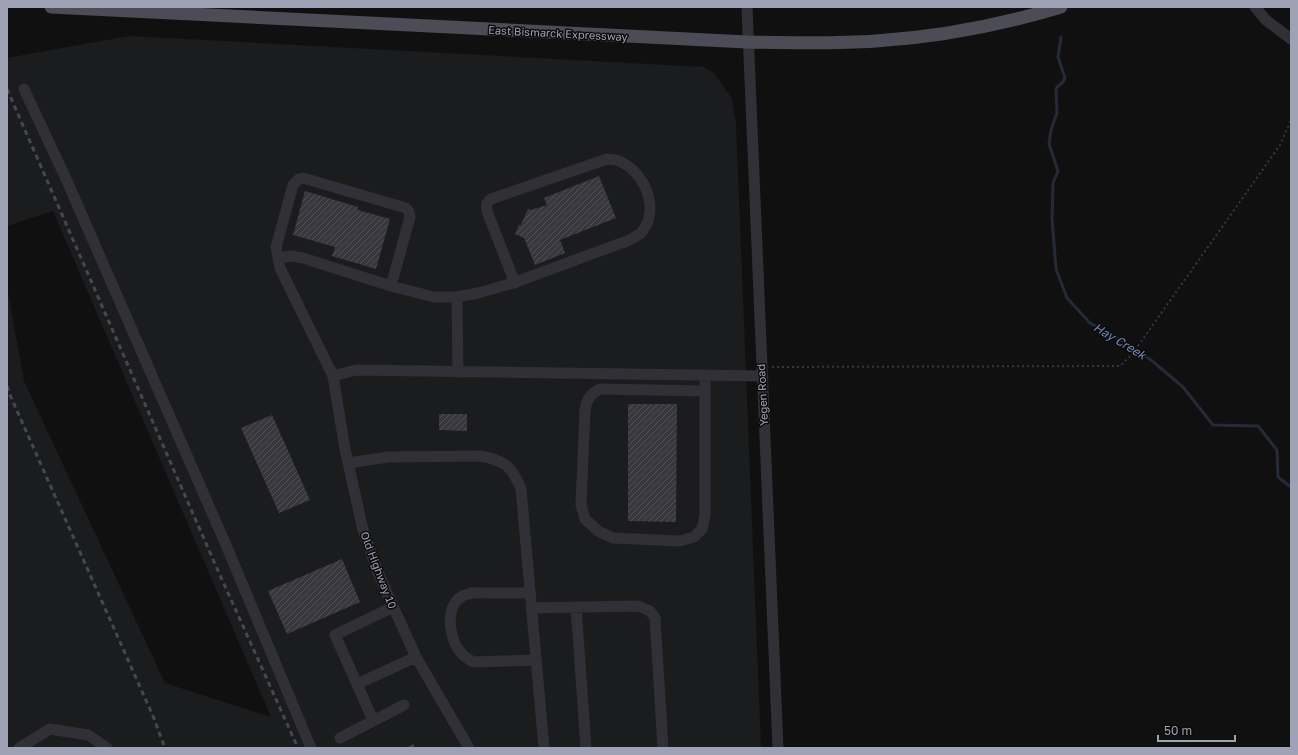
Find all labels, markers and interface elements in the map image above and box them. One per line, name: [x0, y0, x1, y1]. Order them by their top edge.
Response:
street label: East Bismarck Expressway: [488, 23, 628, 43]
water label: Hay Creek: [1091, 319, 1150, 363]
street label: Yegen Road: [754, 364, 770, 426]
street label: Old Highway 10: [358, 530, 400, 611]
scale bar: [1158, 717, 1235, 743]
text: 50 m: [1164, 723, 1192, 738]

